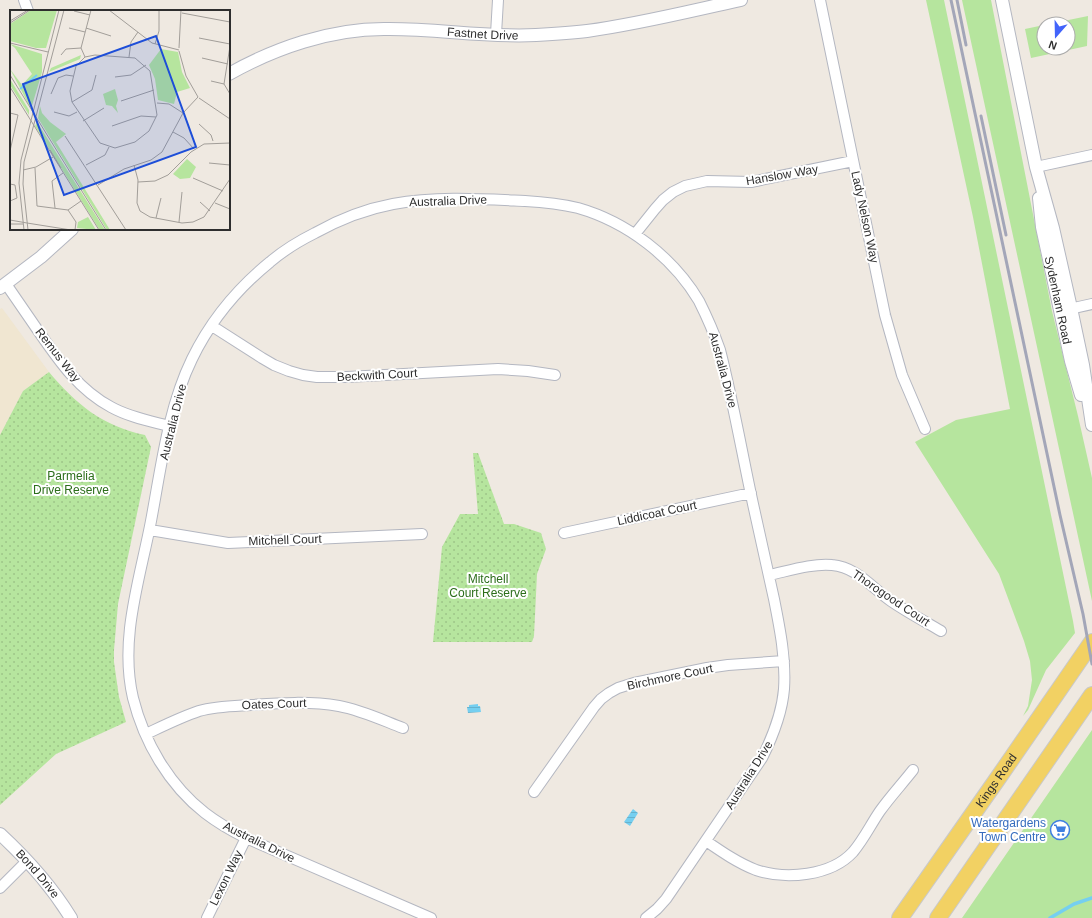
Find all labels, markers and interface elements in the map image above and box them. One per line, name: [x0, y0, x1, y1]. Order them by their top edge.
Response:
inset map: [10, 10, 230, 230]
north arrow: [1036, 16, 1076, 56]
street label: Fastnet Drive: [447, 25, 519, 43]
text: N: [1047, 38, 1058, 52]
street label: Hanslow Way: [745, 162, 819, 188]
street label: Lady Nelson Way: [848, 170, 882, 264]
street label: Australia Drive: [409, 193, 488, 209]
street label: Sydenham Road: [1042, 255, 1074, 345]
street label: Remus Way: [33, 325, 83, 385]
street label: Australia Drive: [706, 331, 740, 410]
street label: Beckwith Court: [336, 366, 418, 384]
street label: Australia Drive: [157, 382, 189, 462]
park label: Parmelia Drive Reserve: [33, 469, 109, 497]
street label: Liddicoat Court: [616, 498, 699, 528]
street label: Mitchell Court: [248, 532, 323, 548]
street label: Thorogood Court: [849, 567, 933, 630]
park label: Mitchell Court Reserve: [449, 572, 527, 600]
street label: Birchmore Court: [626, 661, 715, 693]
street label: Oates Court: [241, 696, 307, 712]
street label: Australia Drive: [722, 738, 776, 812]
street label: Kings Road: [973, 751, 1020, 810]
place label: Watergardens Town Centre: [971, 816, 1046, 844]
street label: Australia Drive: [221, 819, 297, 866]
supermarket icon: Watergardens Town Centre: [1049, 819, 1071, 841]
street label: Bond Drive: [13, 847, 63, 901]
street label: Lexon Way: [207, 848, 245, 908]

